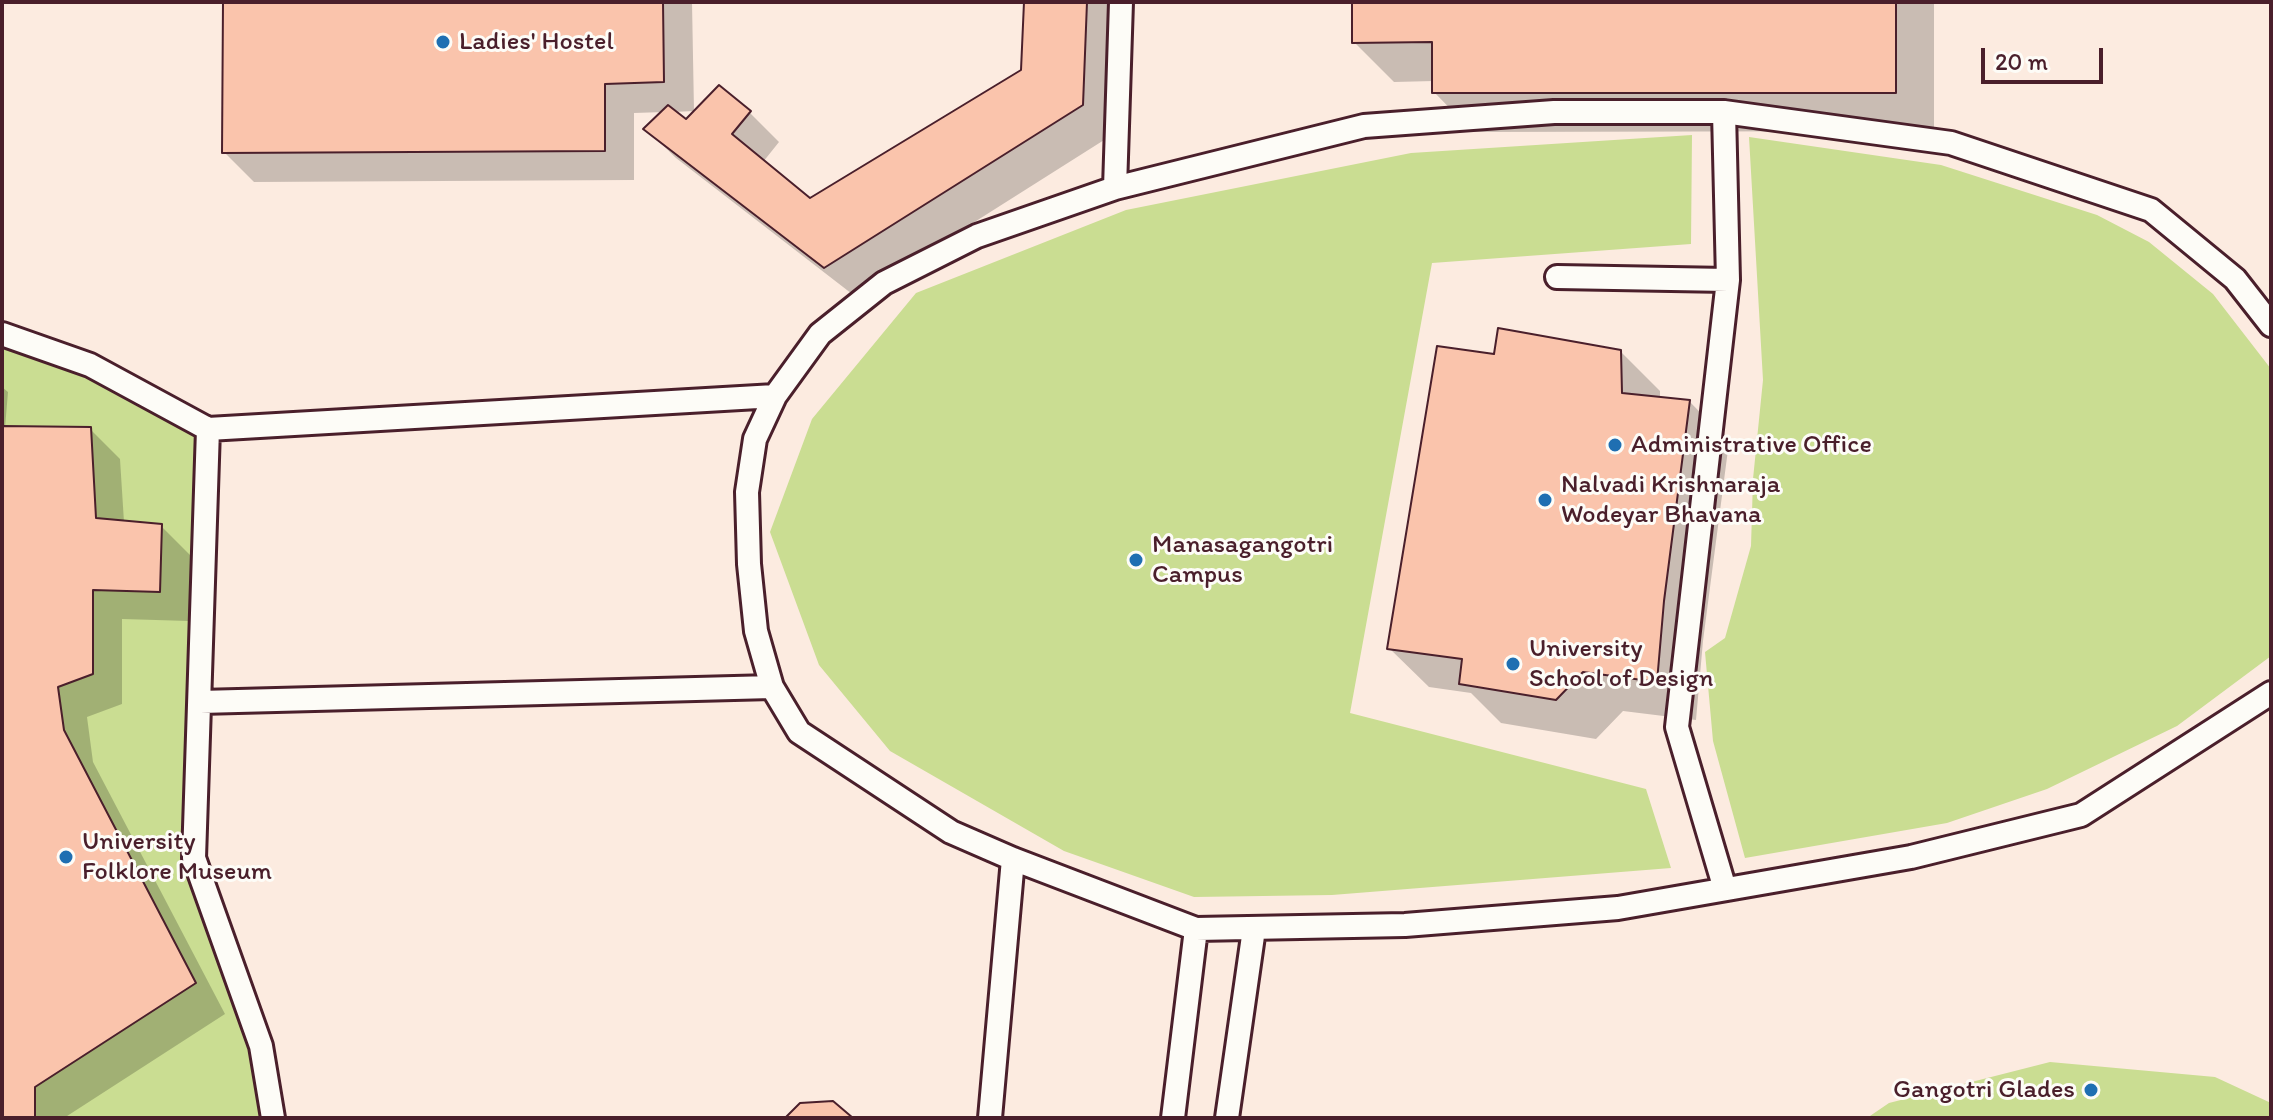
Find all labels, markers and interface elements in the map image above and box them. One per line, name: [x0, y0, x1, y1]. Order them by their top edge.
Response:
place label: Ladies' Hostel: [459, 26, 614, 58]
scale bar: [1985, 32, 2107, 82]
marker: Ladies' Hostel: [434, 33, 452, 51]
text: 20 m: [1995, 47, 2048, 76]
place label: Administrative Office: [1631, 429, 1872, 461]
marker: Administrative Office: [1606, 436, 1624, 454]
place label: Nalvadi Krishnaraja Wodeyar Bhavana: [1561, 469, 1780, 530]
marker: Nalvadi Krishnaraja Wodeyar Bhavana: [1536, 491, 1554, 509]
place label: Manasagangotri Campus: [1152, 529, 1333, 590]
marker: Manasagangotri Campus: [1127, 551, 1145, 569]
place label: University School of Design: [1529, 633, 1713, 694]
marker: University School of Design: [1504, 655, 1522, 673]
place label: University Folklore Museum: [82, 826, 272, 888]
marker: University Folklore Museum: [57, 848, 75, 866]
place label: Gangotri Glades: [1893, 1074, 2075, 1106]
marker: Gangotri Glades: [2082, 1081, 2100, 1099]

